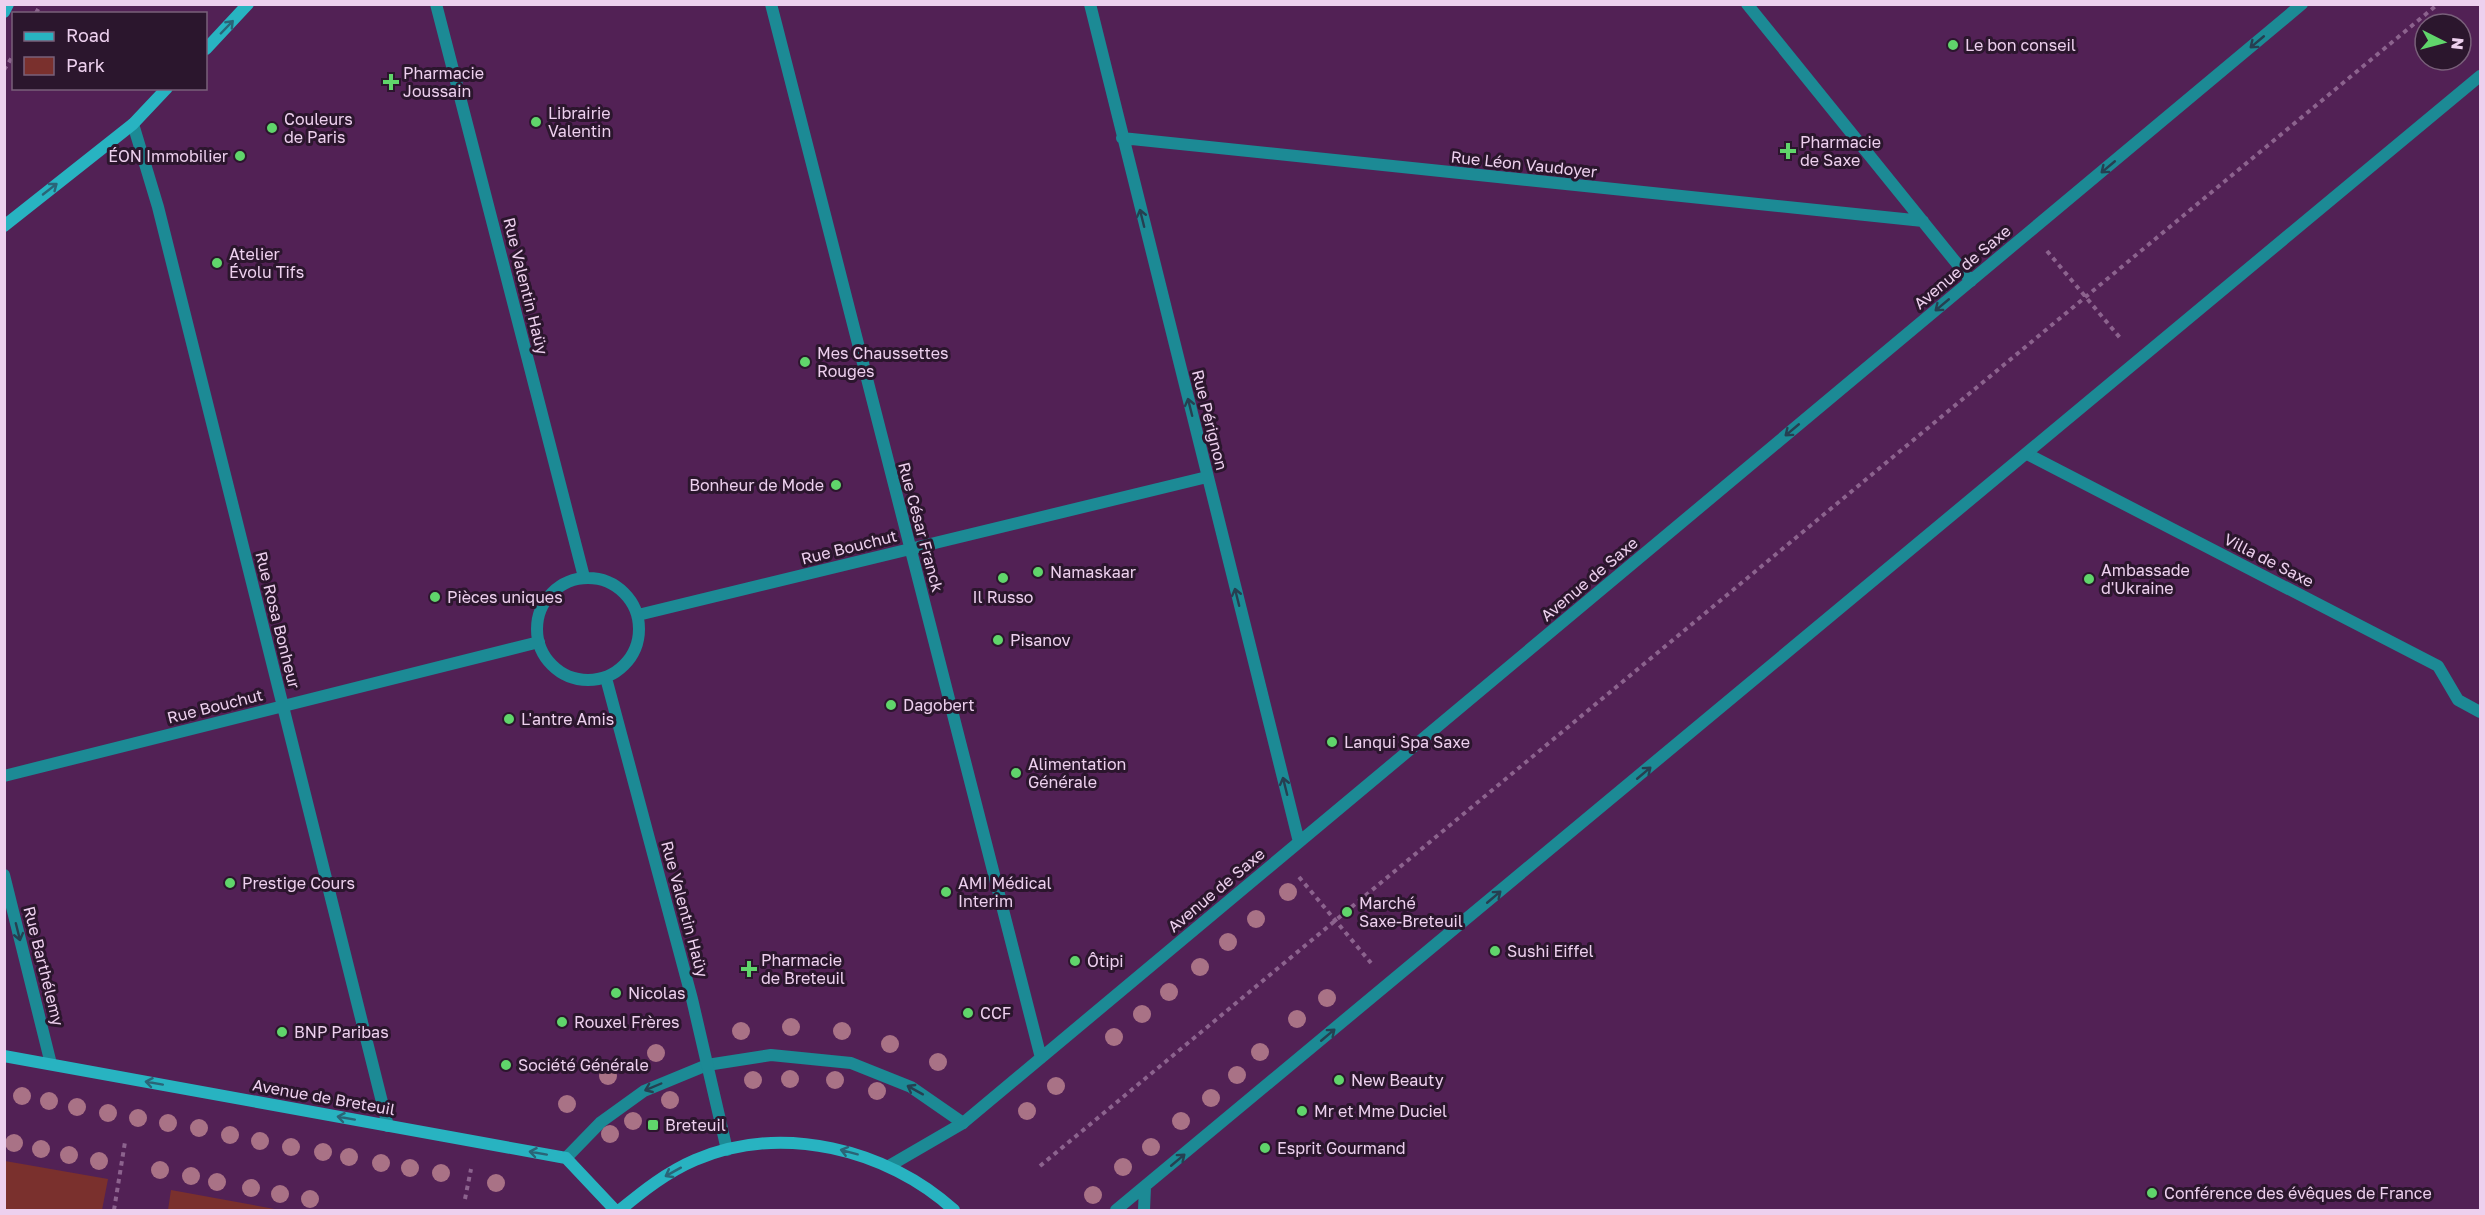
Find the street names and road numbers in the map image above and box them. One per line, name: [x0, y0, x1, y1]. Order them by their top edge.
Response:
street label: Rue Léon Vaudoyer: [1450, 146, 1598, 182]
street label: Rue Valentin Haüy: [499, 215, 553, 357]
street label: Avenue de Saxe: [1909, 221, 2015, 313]
street label: Rue Pérignon: [1188, 368, 1232, 472]
street label: Rue César Franck: [894, 460, 948, 594]
street label: Rue Bouchut: [799, 525, 899, 569]
street label: Villa de Saxe: [2221, 529, 2317, 591]
street label: Avenue de Saxe: [1536, 533, 1642, 625]
street label: Rue Rosa Bonheur: [251, 549, 305, 691]
street label: Rue Bouchut: [165, 684, 265, 728]
street label: Rue Valentin Haüy: [657, 839, 713, 980]
street label: Avenue de Saxe: [1163, 844, 1269, 936]
street label: Rue Barthélemy: [19, 904, 69, 1028]
street label: Avenue de Breteuil: [251, 1075, 397, 1119]

